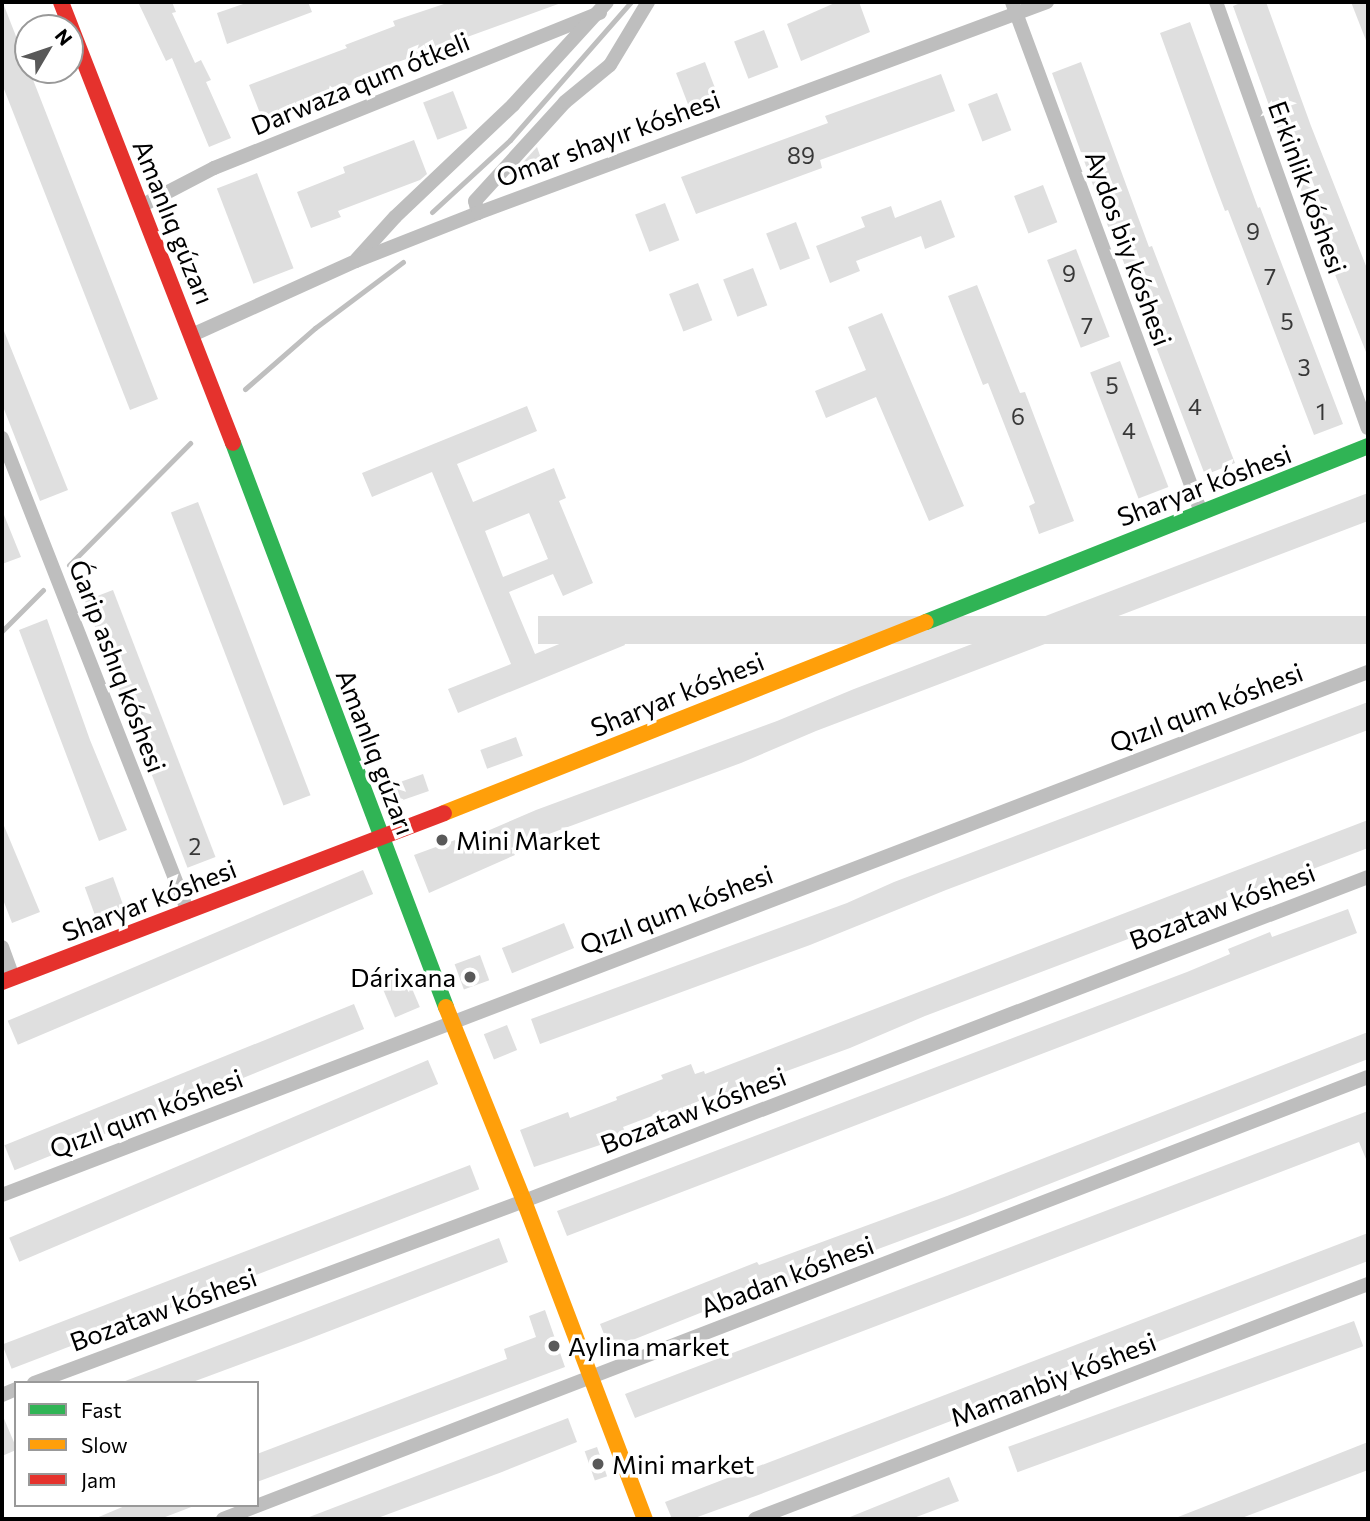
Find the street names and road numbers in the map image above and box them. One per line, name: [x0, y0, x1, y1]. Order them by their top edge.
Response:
street label: Darwaza qum ótkeli: [246, 25, 474, 141]
street label: Omar shayır kóshesi: [492, 83, 724, 193]
street label: Erkinlik kóshesi: [1262, 96, 1354, 278]
street label: Amanlıq gúzarı: [127, 135, 221, 309]
street label: Aydos biy kóshesi: [1079, 146, 1179, 350]
street label: Sharyar kóshesi: [1113, 437, 1295, 533]
street label: Ǵarip ashıq kóshesi: [63, 555, 173, 777]
street label: Sharyar kóshesi: [586, 645, 768, 743]
street label: Qızıl qum kóshesi: [1105, 656, 1307, 758]
street label: Amanlıq gúzarı: [330, 665, 422, 839]
street label: Sharyar kóshesi: [58, 852, 240, 948]
street label: Bozataw kóshesi: [1125, 856, 1319, 956]
street label: Qızıl qum kóshesi: [575, 858, 777, 960]
street label: Bozataw kóshesi: [596, 1060, 790, 1160]
street label: Qızıl qum kóshesi: [45, 1062, 247, 1164]
street label: Abadan kóshesi: [696, 1229, 878, 1323]
street label: Bozataw kóshesi: [65, 1261, 261, 1357]
street label: Mamanbiy kóshesi: [946, 1325, 1160, 1433]

